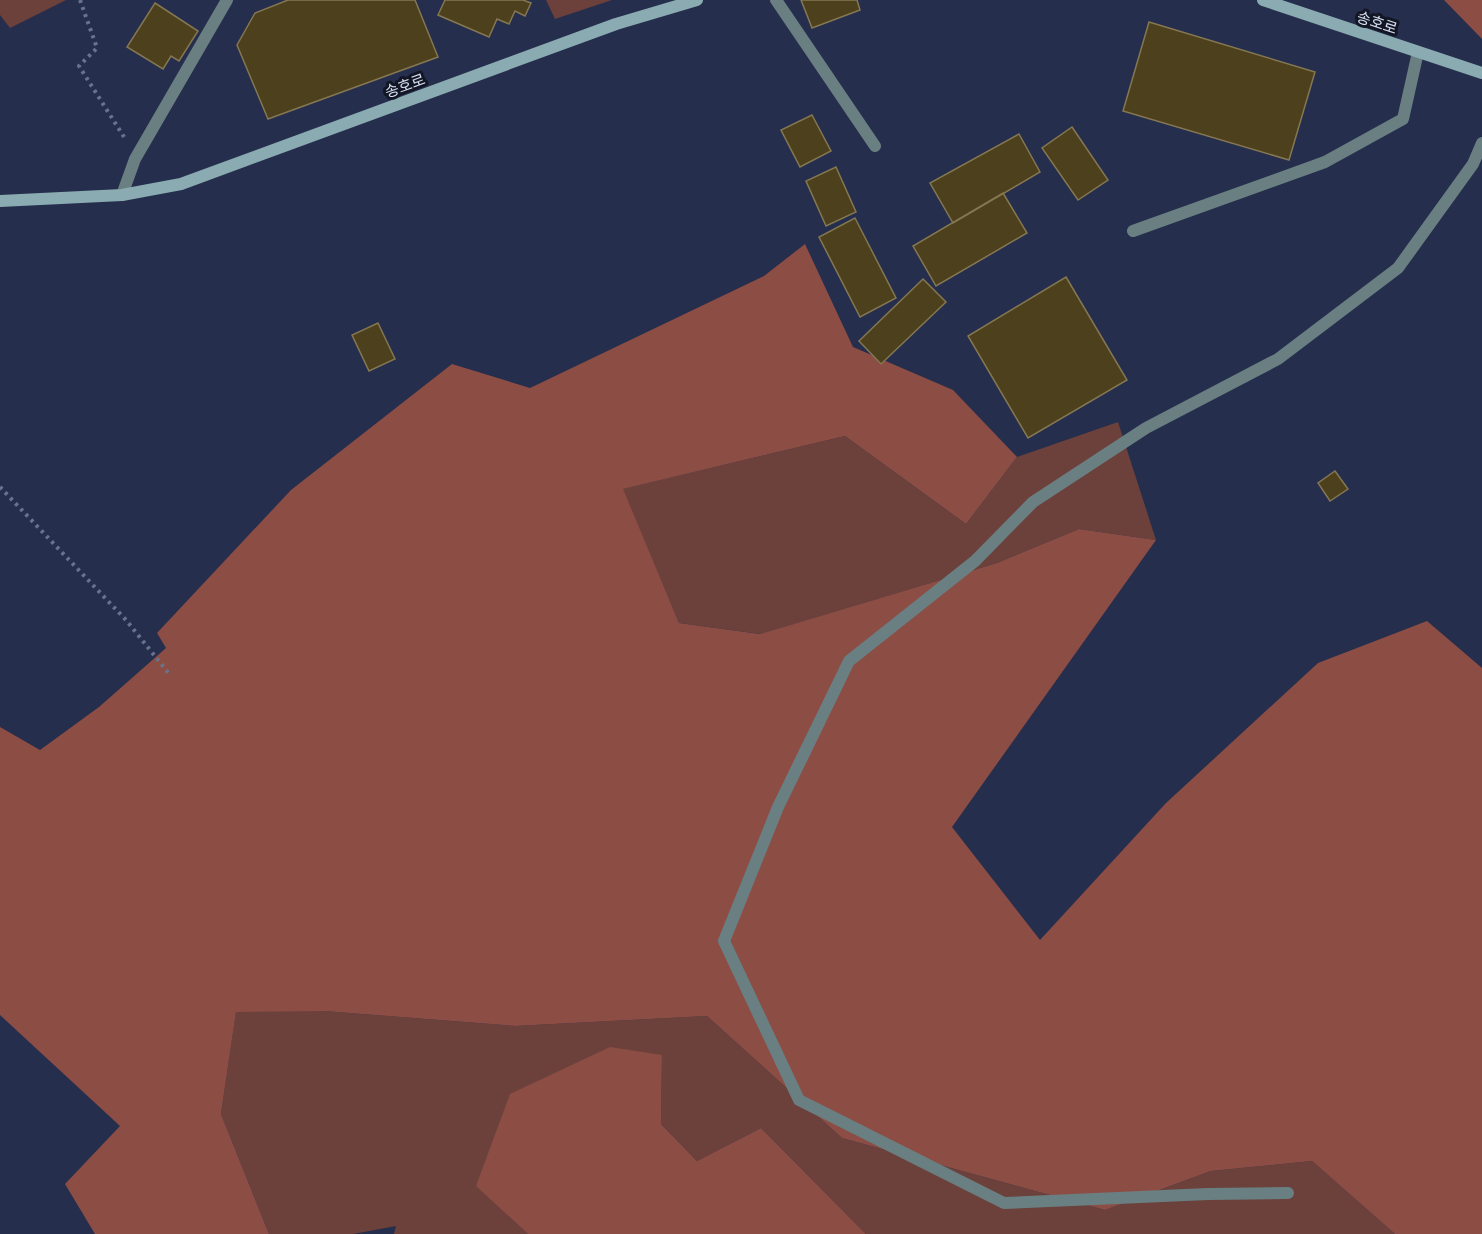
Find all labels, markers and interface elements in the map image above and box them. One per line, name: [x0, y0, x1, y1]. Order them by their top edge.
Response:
street label: 송호로: [1354, 7, 1400, 39]
street label: 송호로: [382, 70, 428, 102]

